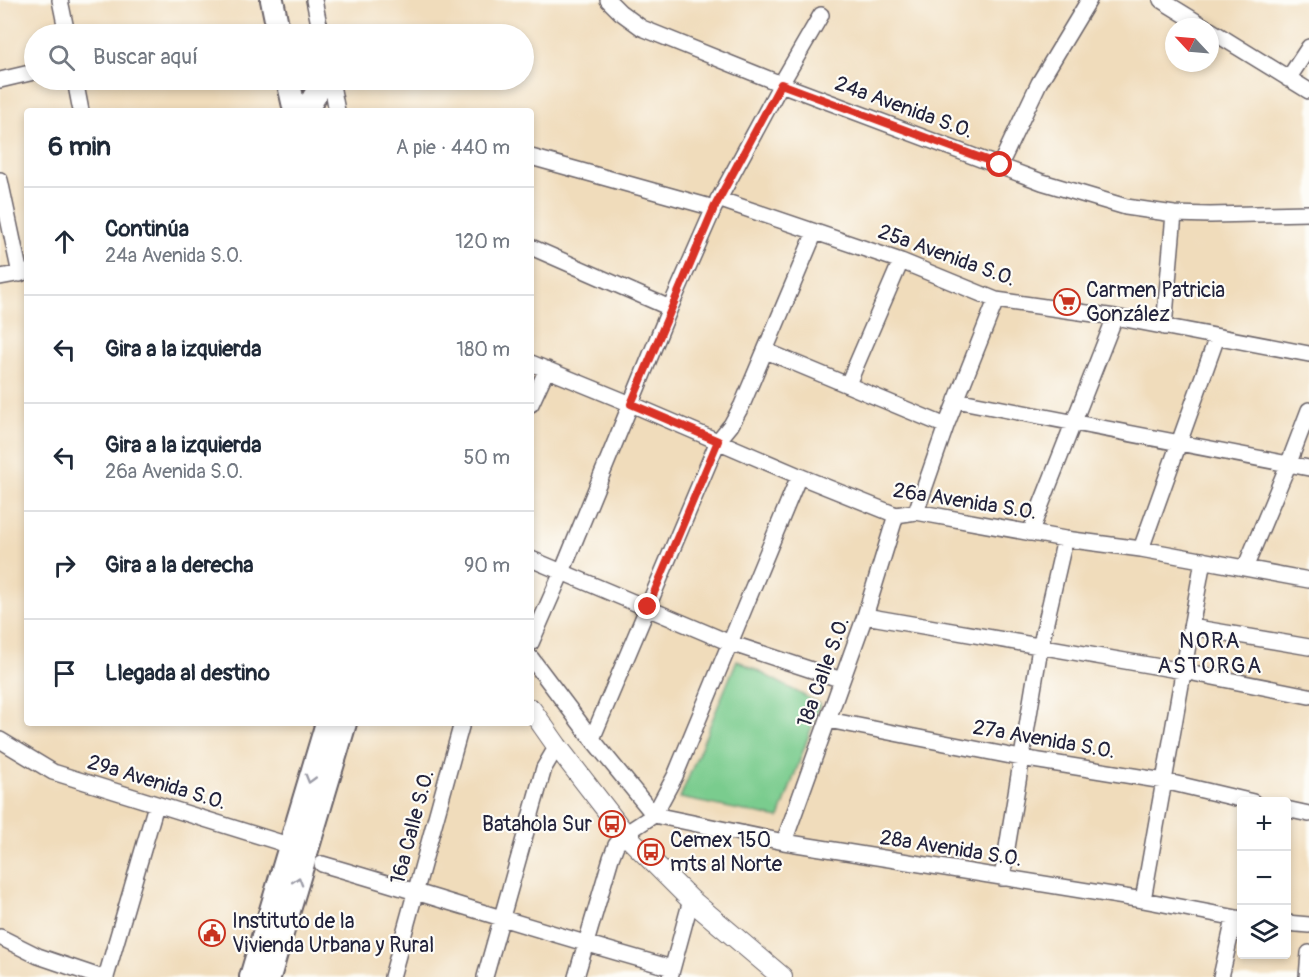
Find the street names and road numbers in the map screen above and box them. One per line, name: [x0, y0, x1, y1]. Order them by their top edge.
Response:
street label: 24a Avenida S.O.: [831, 70, 977, 145]
street label: 25a Avenida S.O.: [874, 218, 1019, 293]
street label: 26a Avenida S.O.: [891, 477, 1039, 526]
street label: 18a Calle S.O.: [791, 613, 856, 731]
street label: 27a Avenida S.O.: [971, 714, 1117, 765]
street label: 29a Avenida S.O.: [84, 749, 229, 816]
street label: 16a Calle S.O.: [384, 767, 441, 887]
street label: 28a Avenida S.O.: [878, 824, 1024, 873]

